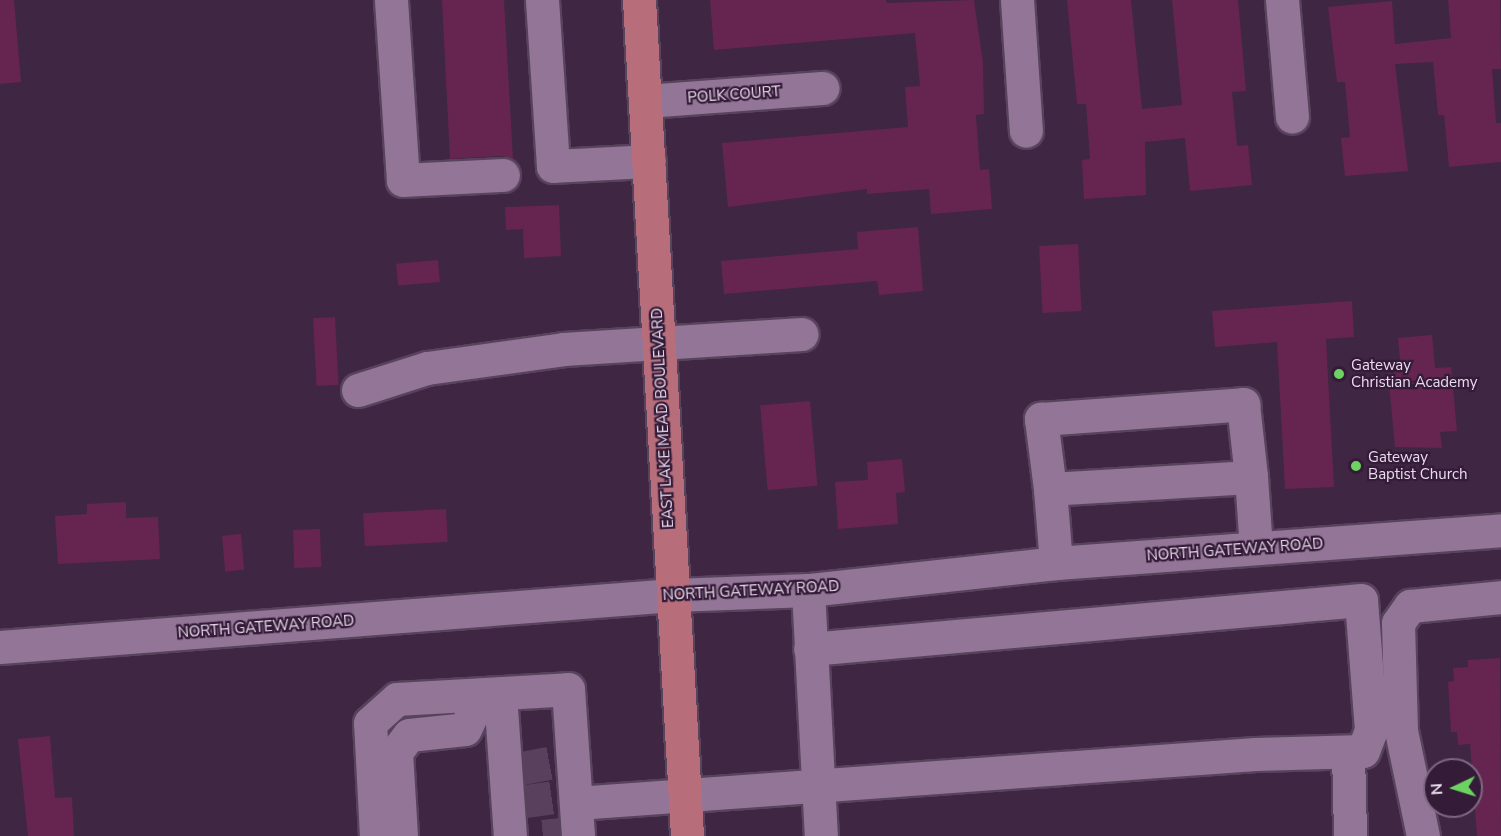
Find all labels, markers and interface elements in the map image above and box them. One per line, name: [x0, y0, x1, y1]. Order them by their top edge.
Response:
street label: POLK COURT: [687, 83, 781, 107]
street label: EAST LAKE MEAD BOULEVARD: [648, 308, 678, 528]
place label: Gateway Christian Academy: [1351, 356, 1478, 391]
marker: Gateway Christian Academy: [1332, 367, 1346, 381]
place label: Gateway Baptist Church: [1368, 448, 1468, 483]
marker: Gateway Baptist Church: [1349, 459, 1363, 473]
street label: NORTH GATEWAY ROAD: [1146, 535, 1324, 565]
street label: NORTH GATEWAY ROAD: [662, 577, 840, 605]
street label: NORTH GATEWAY ROAD: [177, 612, 355, 642]
north arrow: [1423, 758, 1483, 818]
text: N: [1426, 782, 1448, 796]

